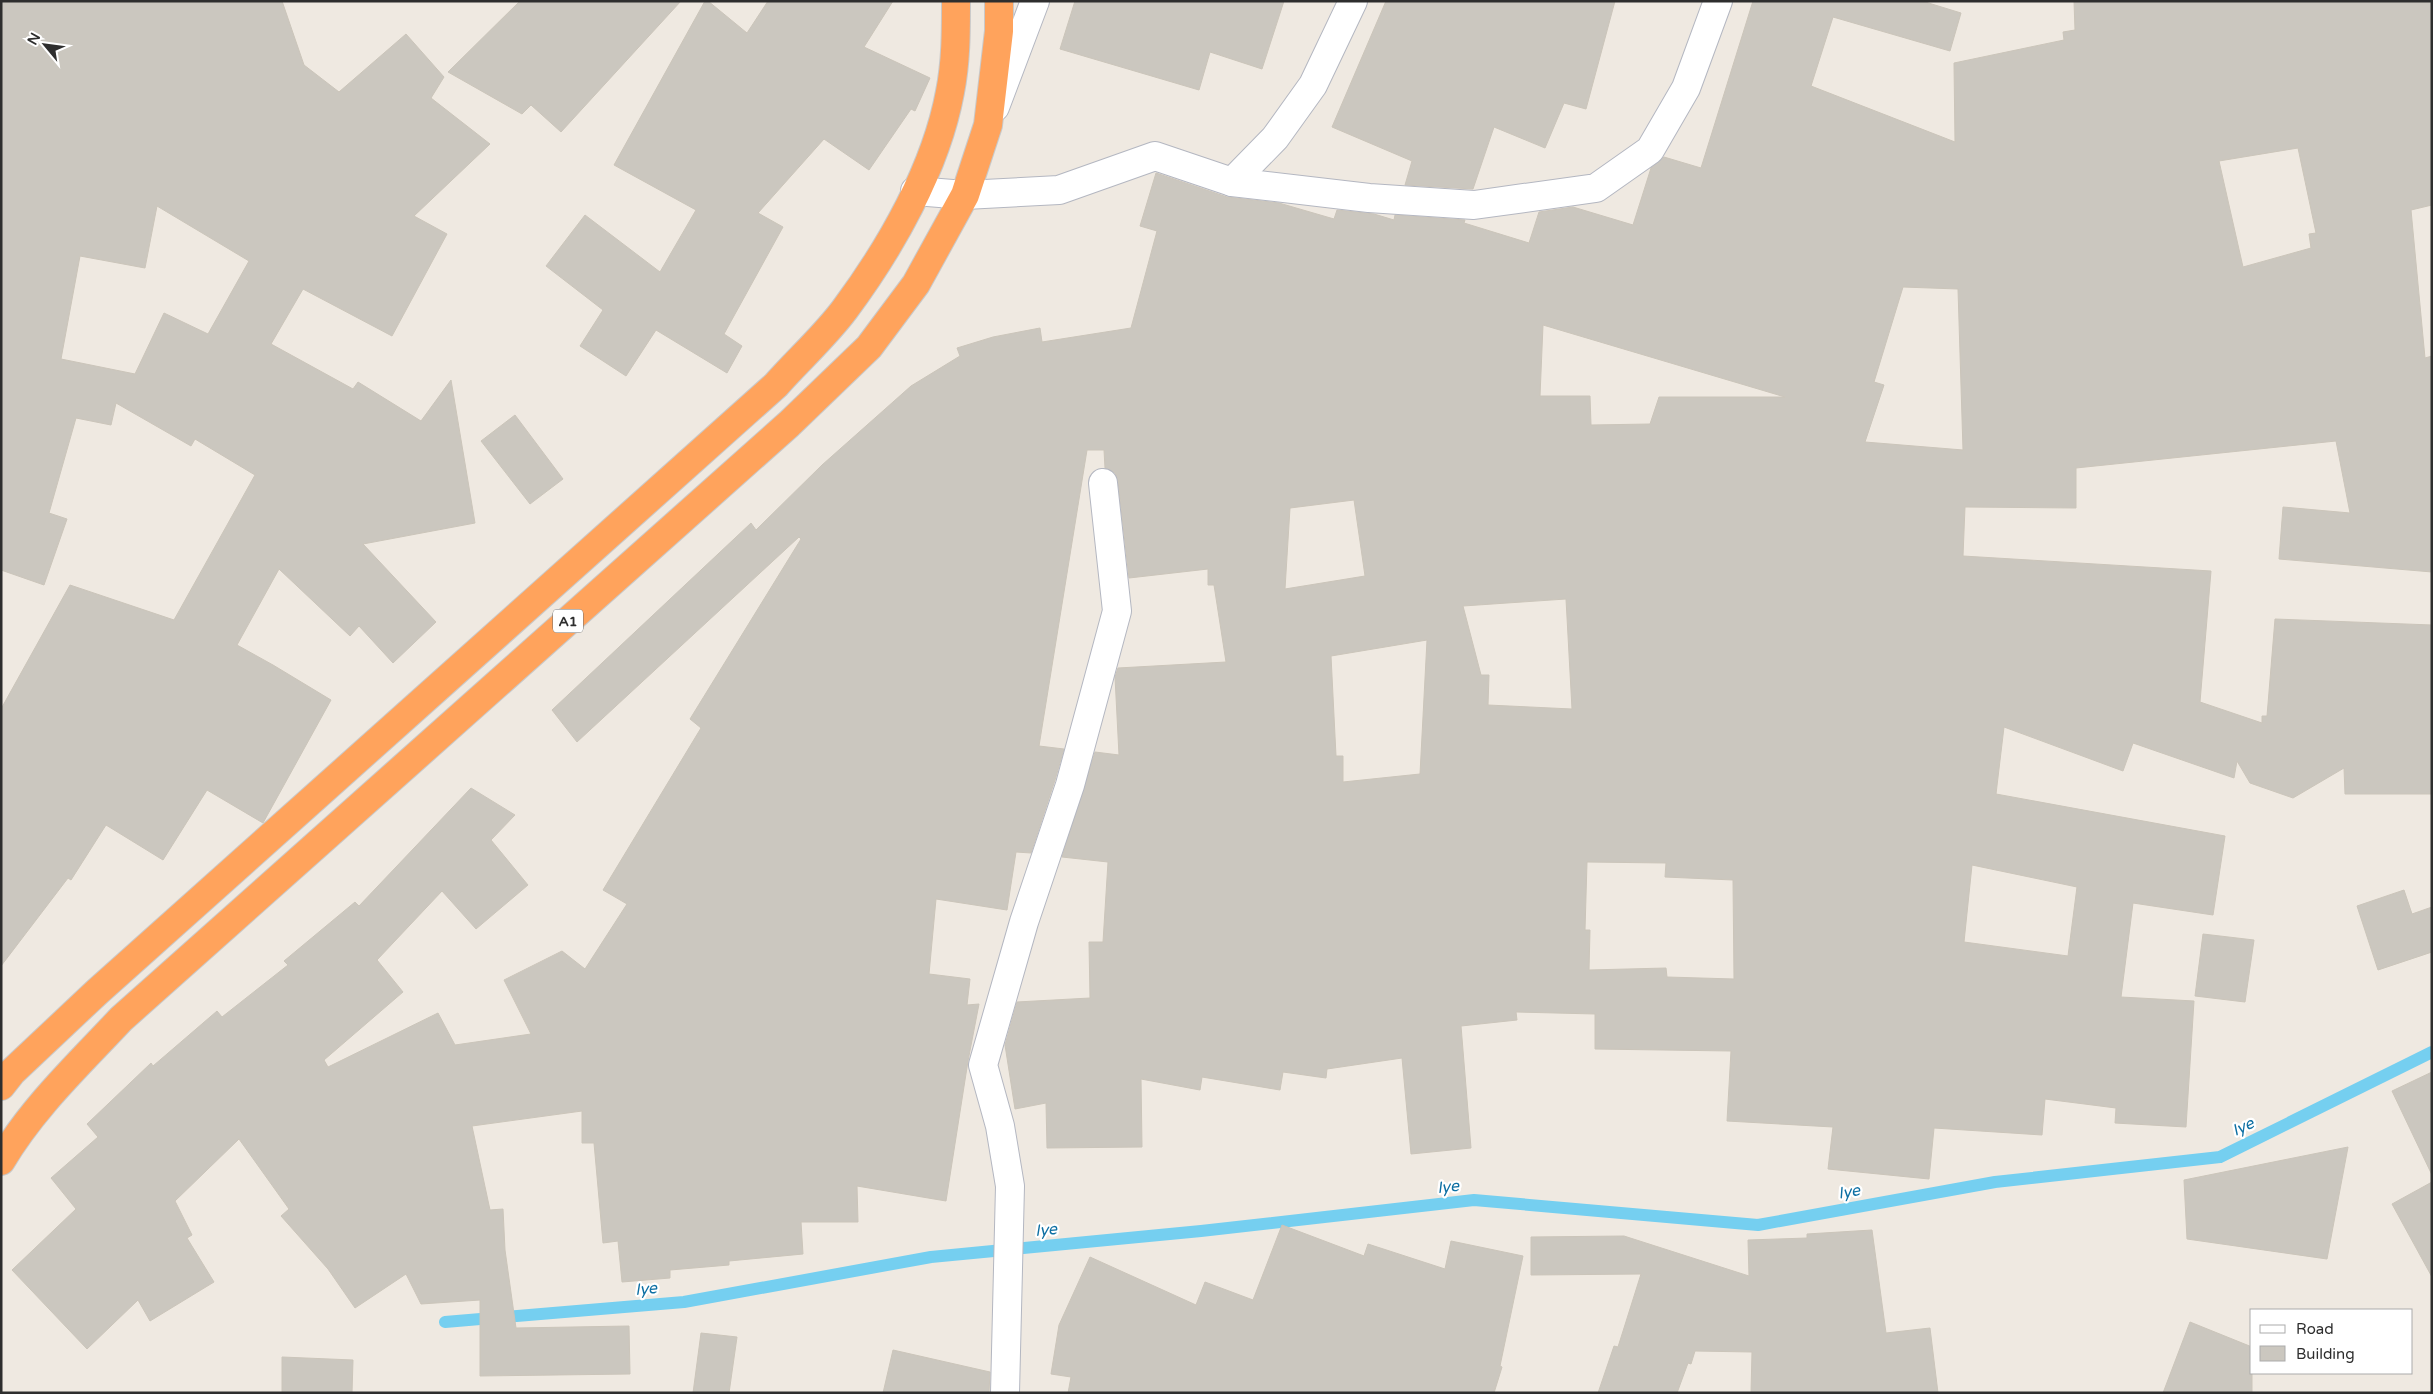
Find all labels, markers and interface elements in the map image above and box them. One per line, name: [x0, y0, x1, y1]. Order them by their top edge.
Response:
north arrow: [20, 20, 70, 70]
text: N: [24, 30, 44, 48]
road number: A1: [553, 610, 583, 632]
water label: Iye: [2229, 1113, 2258, 1141]
water label: Iye: [1436, 1176, 1461, 1198]
water label: Iye: [1836, 1180, 1862, 1204]
water label: Iye: [1034, 1219, 1059, 1241]
water label: Iye: [634, 1278, 659, 1300]
legend: [2250, 1309, 2413, 1374]
text: Road: [2296, 1320, 2334, 1338]
text: Building: [2296, 1345, 2355, 1363]

